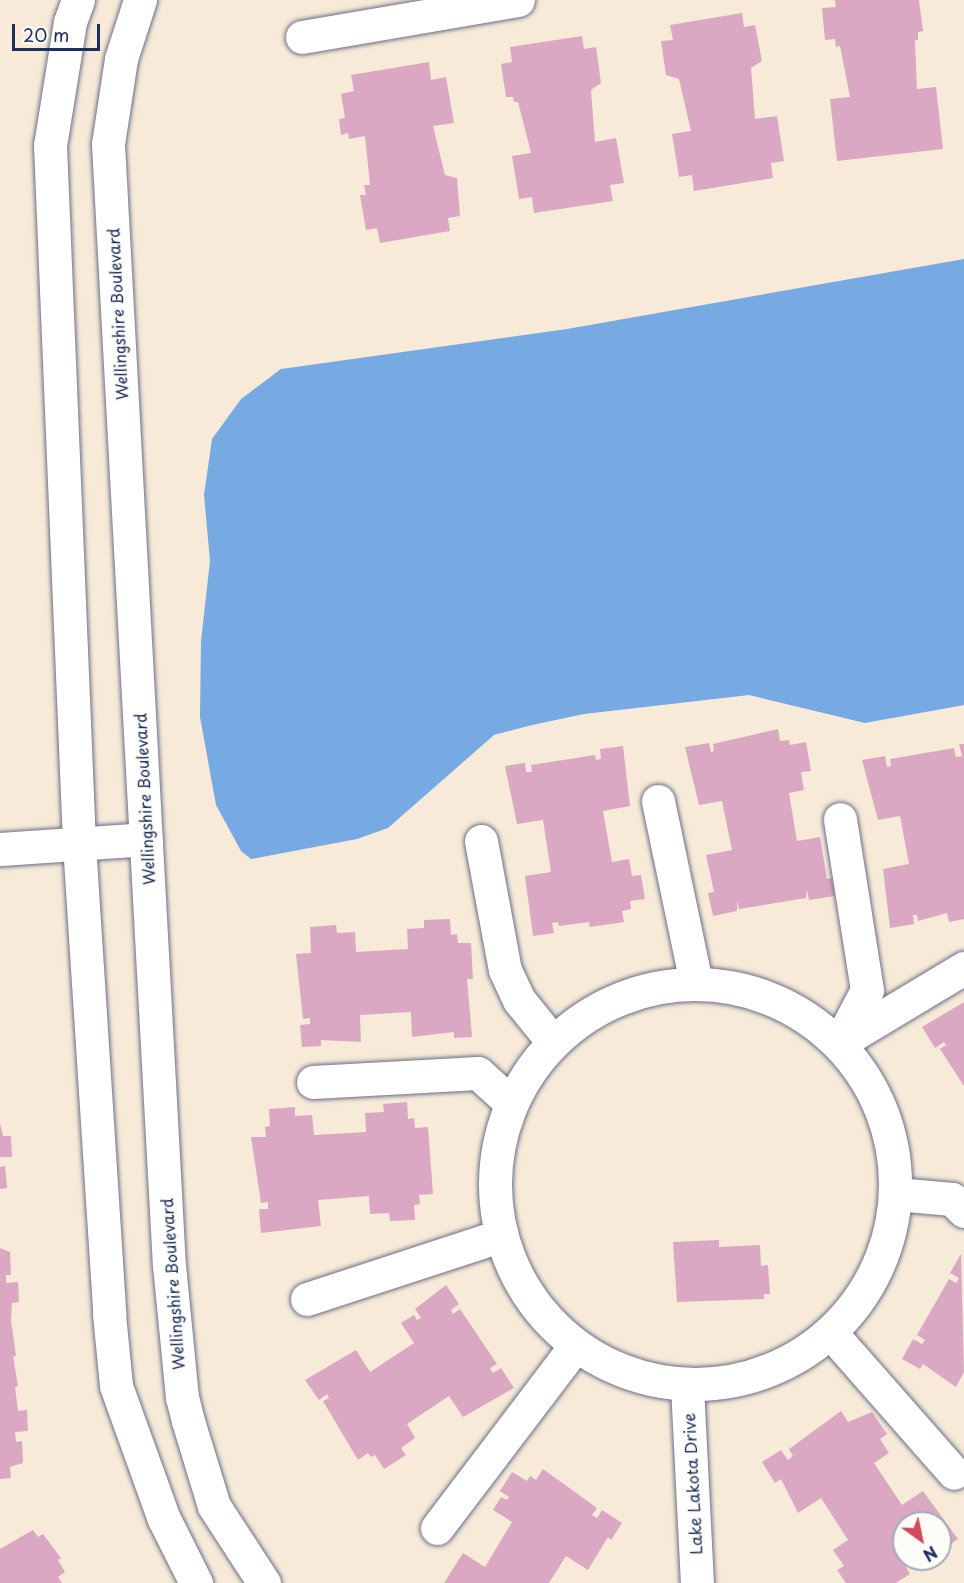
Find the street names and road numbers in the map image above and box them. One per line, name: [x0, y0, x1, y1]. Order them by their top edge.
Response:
street label: Wellingshire Boulevard: [103, 227, 131, 401]
street label: Wellingshire Boulevard: [130, 712, 158, 886]
street label: Wellingshire Boulevard: [156, 1197, 188, 1371]
street label: Lake Lakota Drive: [679, 1413, 705, 1555]

